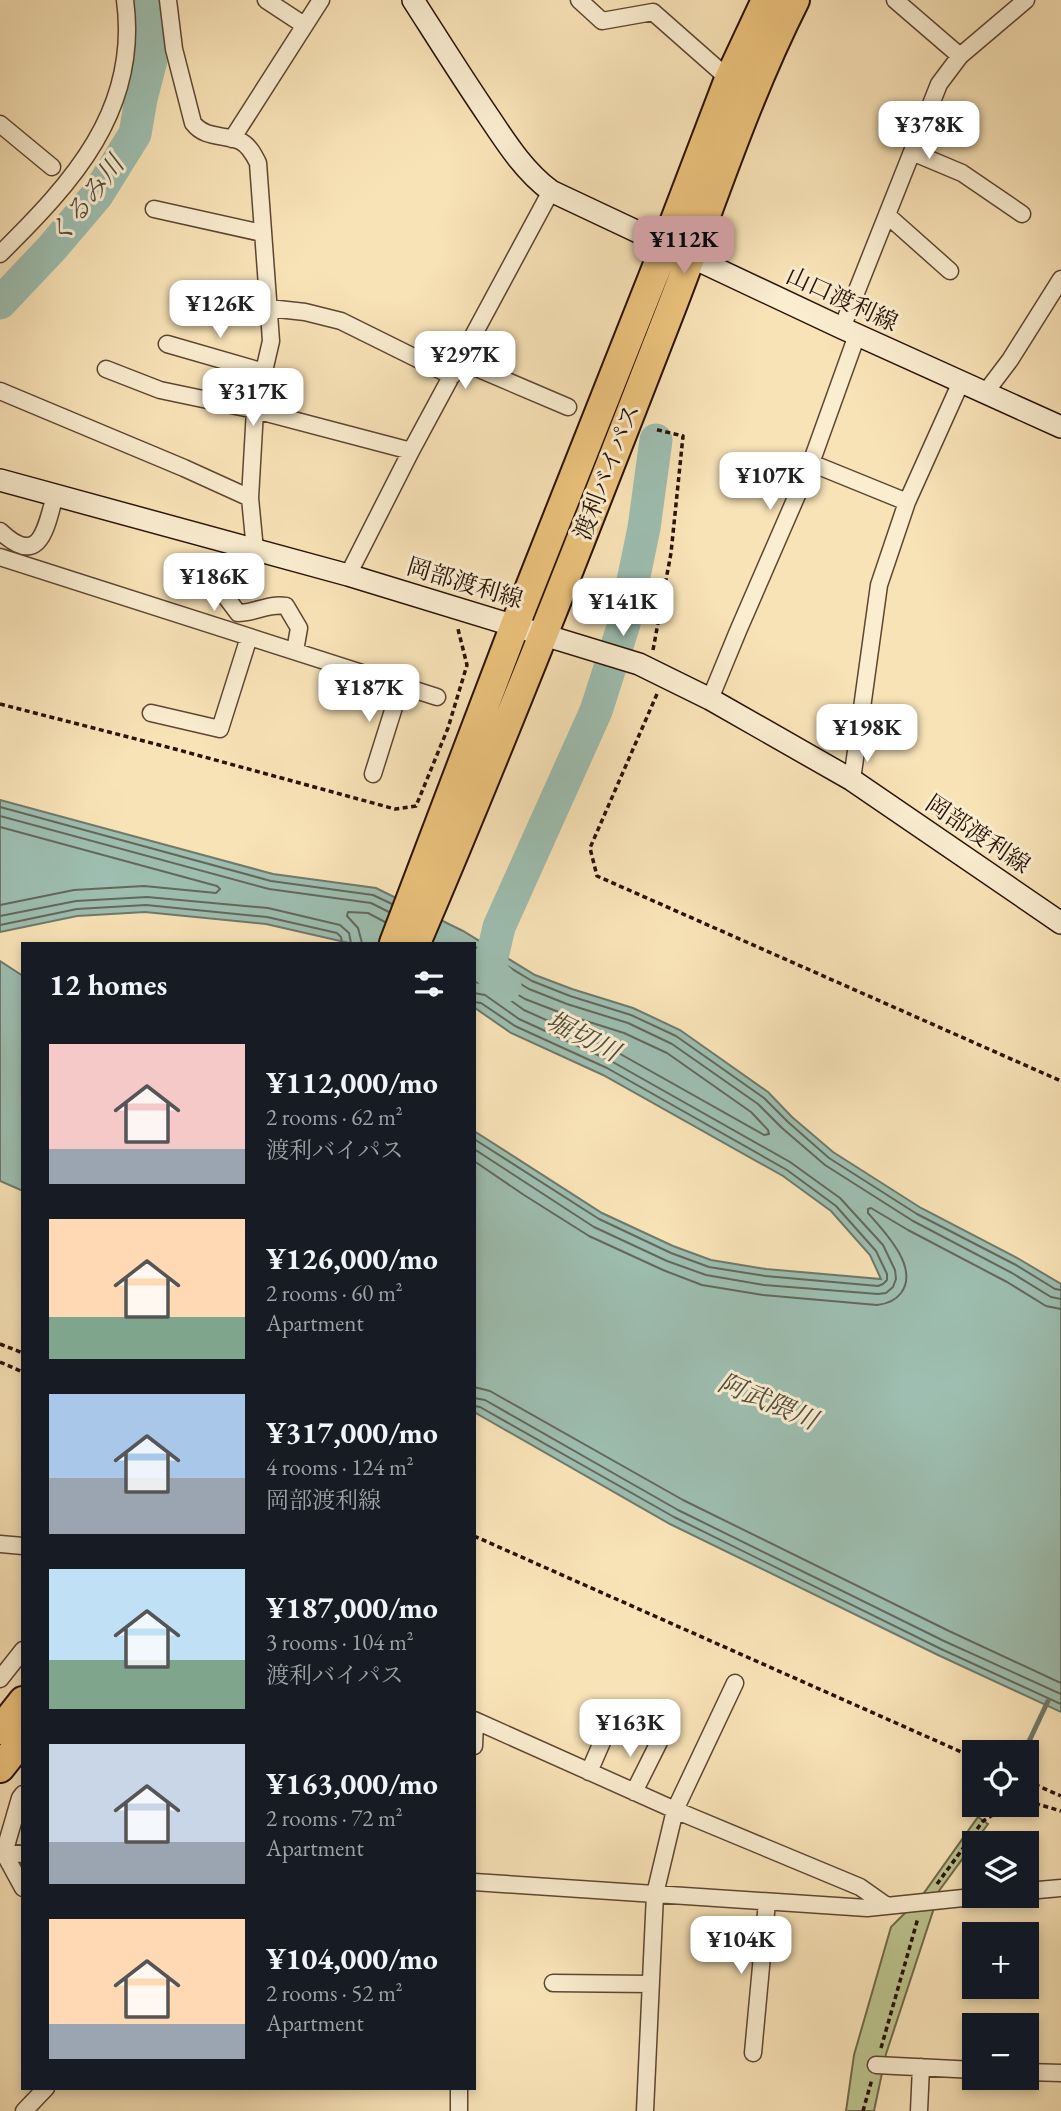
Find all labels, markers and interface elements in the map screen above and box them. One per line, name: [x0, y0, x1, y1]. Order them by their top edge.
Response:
pin: ¥378K: [880, 102, 978, 161]
text: ¥378K: [894, 109, 964, 139]
water label: くるみ川: [41, 146, 133, 251]
pin: ¥112K: [635, 216, 733, 276]
text: ¥112K: [649, 224, 719, 254]
street label: 山口渡利線: [781, 259, 903, 338]
pin: ¥126K: [171, 280, 269, 340]
text: ¥126K: [185, 288, 255, 318]
pin: ¥297K: [416, 332, 514, 391]
text: ¥297K: [430, 339, 500, 369]
pin: ¥317K: [204, 368, 302, 428]
text: ¥317K: [218, 376, 288, 406]
street label: 渡利バイパス: [566, 399, 647, 544]
pin: ¥107K: [721, 452, 819, 512]
text: ¥107K: [735, 460, 805, 490]
street label: 岡部渡利線: [403, 550, 527, 615]
pin: ¥186K: [165, 554, 263, 613]
text: ¥186K: [179, 561, 249, 591]
pin: ¥141K: [574, 578, 672, 638]
text: ¥141K: [588, 586, 658, 616]
pin: ¥187K: [320, 664, 418, 724]
text: ¥187K: [334, 672, 404, 702]
pin: ¥198K: [818, 704, 916, 764]
text: ¥198K: [832, 712, 902, 742]
street label: 岡部渡利線: [920, 787, 1037, 880]
text: 12 homes: [49, 965, 167, 1004]
icon: filters: [410, 965, 448, 1003]
water label: 堀切川: [541, 1003, 628, 1070]
text: ¥112,000/mo: [266, 1063, 438, 1102]
icon: home: [105, 1072, 189, 1156]
text: 2 rooms · 62 m²: [266, 1102, 403, 1132]
text: 渡利バイパス: [266, 1135, 404, 1165]
text: ¥126,000/mo: [266, 1239, 438, 1278]
icon: home: [105, 1247, 189, 1331]
text: 2 rooms · 60 m²: [266, 1278, 403, 1308]
text: Apartment: [266, 1308, 364, 1338]
water label: 阿武隈川: [713, 1365, 825, 1438]
text: ¥317,000/mo: [266, 1413, 438, 1452]
icon: home: [105, 1422, 189, 1506]
text: 4 rooms · 124 m²: [266, 1452, 414, 1482]
text: 岡部渡利線: [266, 1485, 381, 1515]
text: ¥187,000/mo: [266, 1588, 438, 1627]
icon: home: [105, 1597, 189, 1681]
text: 3 rooms · 104 m²: [266, 1627, 414, 1657]
text: 渡利バイパス: [266, 1660, 404, 1690]
pin: ¥163K: [581, 1700, 679, 1759]
text: ¥163K: [595, 1707, 665, 1737]
map controls: [962, 1740, 1039, 2090]
button: locate: [962, 1740, 1039, 1817]
text: ¥163,000/mo: [266, 1764, 438, 1803]
icon: home: [105, 1772, 189, 1856]
text: 2 rooms · 72 m²: [266, 1803, 403, 1833]
button: layers: [962, 1831, 1039, 1908]
text: Apartment: [266, 1833, 364, 1863]
pin: ¥104K: [692, 1916, 790, 1976]
button: +: [962, 1922, 1039, 1999]
text: ¥104K: [706, 1924, 776, 1954]
text: ¥104,000/mo: [266, 1939, 438, 1978]
icon: home: [105, 1947, 189, 2031]
text: 2 rooms · 52 m²: [266, 1978, 403, 2008]
text: Apartment: [266, 2008, 364, 2038]
button: −: [962, 2013, 1039, 2090]

